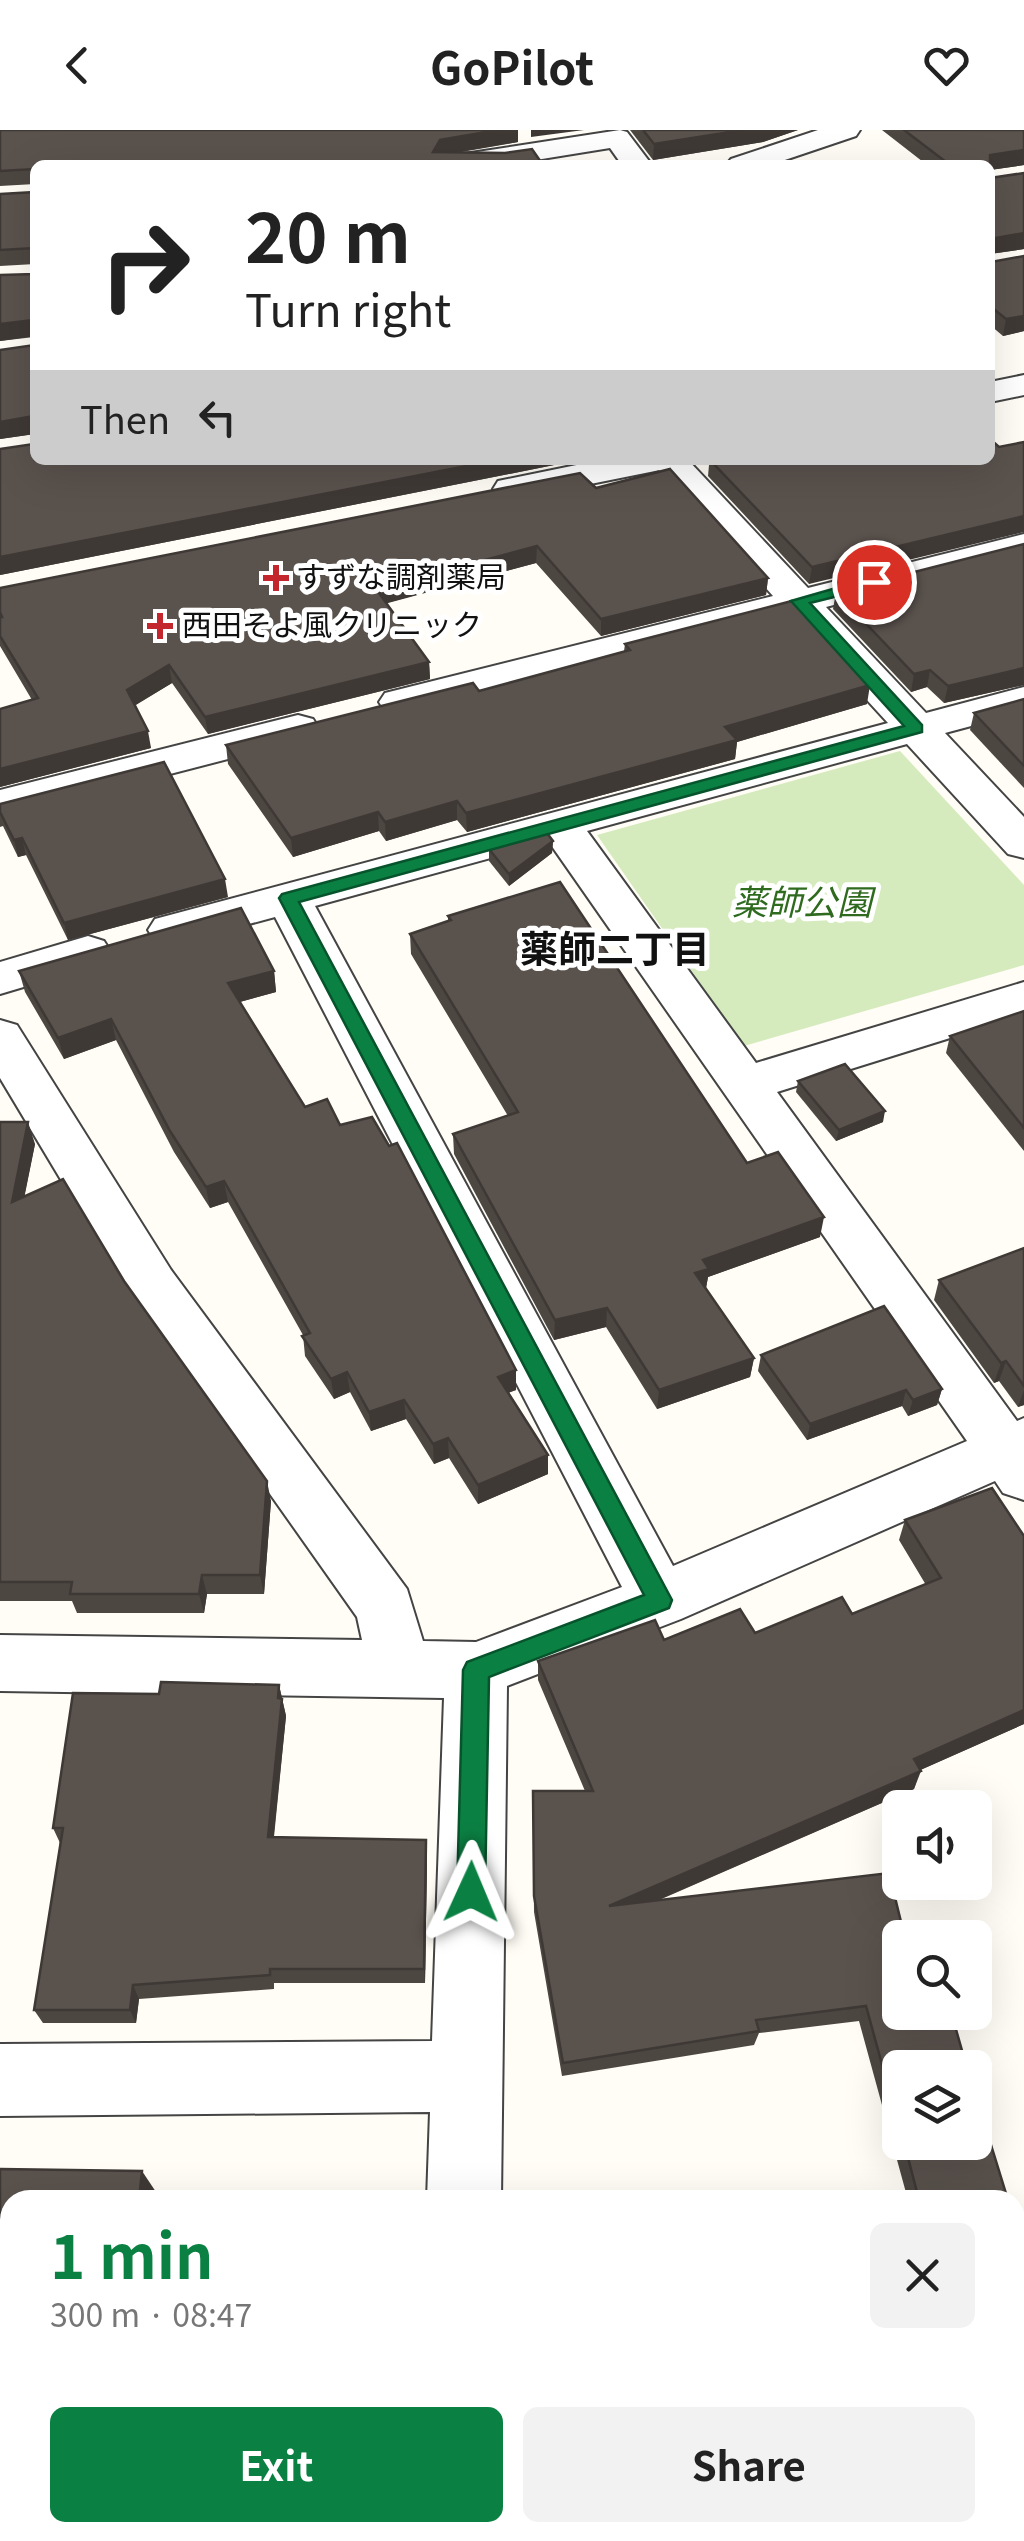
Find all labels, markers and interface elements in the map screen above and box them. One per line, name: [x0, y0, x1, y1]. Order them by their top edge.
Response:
text: GoPilot: [430, 33, 594, 98]
icon: back: [50, 38, 105, 93]
icon: heart: [919, 38, 974, 93]
text: 20 m: [245, 182, 411, 283]
icon: right: [80, 200, 210, 330]
text: Turn right: [245, 275, 451, 340]
text: Then: [80, 390, 170, 445]
icon: left: [190, 390, 245, 445]
pin: [832, 540, 917, 625]
place label: すずな調剤薬局: [296, 553, 506, 597]
icon: arrive: [847, 555, 902, 610]
marker: すずな調剤薬局: [265, 567, 287, 589]
place label: 西田そよ風クリニック: [182, 601, 482, 645]
marker: 西田そよ風クリニック: [147, 613, 173, 639]
park label: 薬師公園: [732, 874, 877, 925]
district label: 薬師二丁目: [520, 919, 710, 974]
map controls: [882, 1790, 992, 2160]
button: sound: [882, 1790, 992, 1900]
position arrow: [419, 1840, 523, 1944]
button: search: [882, 1920, 992, 2030]
button: layers: [882, 2050, 992, 2160]
text: 1 min: [50, 2209, 214, 2296]
button: close: [870, 2223, 975, 2328]
text: 300 m · 08:47: [50, 2290, 252, 2336]
button: Exit: [50, 2407, 503, 2522]
button: Share: [523, 2407, 975, 2522]

